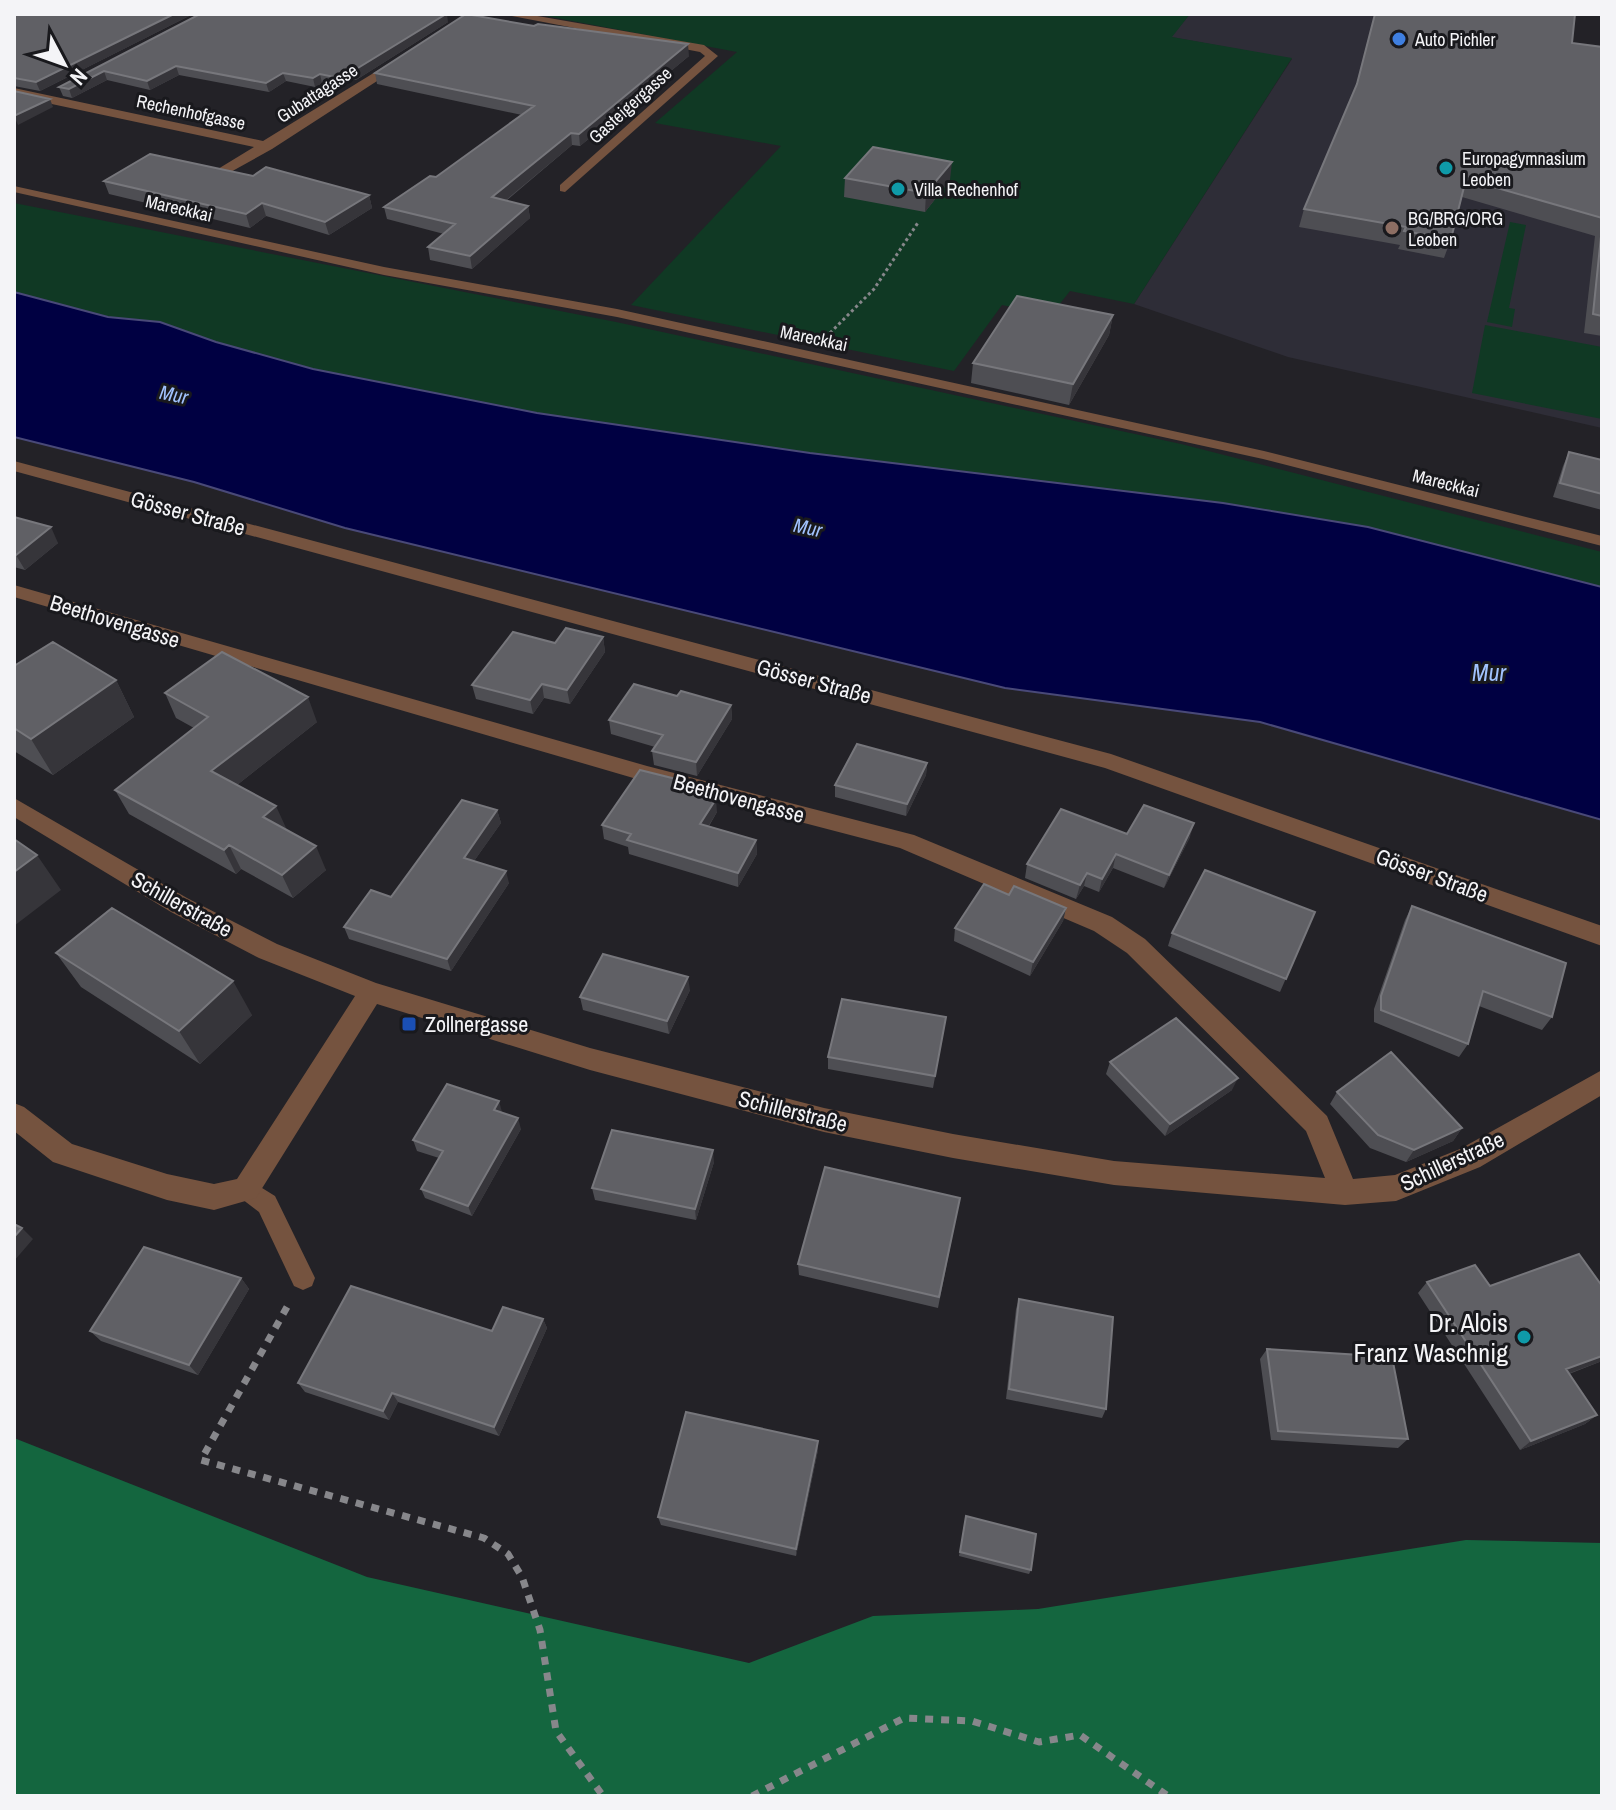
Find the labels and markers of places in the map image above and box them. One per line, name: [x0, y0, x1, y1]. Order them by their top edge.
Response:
place label: Auto Pichler: [1414, 27, 1495, 52]
marker: Auto Pichler: [1390, 30, 1408, 48]
place label: Europagymnasium Leoben: [1462, 146, 1586, 192]
marker: Europagymnasium Leoben: [1437, 159, 1455, 177]
place label: Villa Rechenhof: [914, 177, 1019, 202]
marker: Villa Rechenhof: [889, 180, 907, 198]
place label: BG/BRG/ORG Leoben: [1408, 206, 1503, 252]
marker: BG/BRG/ORG Leoben: [1383, 219, 1401, 237]
place label: Zollnergasse: [425, 1009, 528, 1039]
marker: Zollnergasse: [400, 1015, 418, 1033]
place label: Dr. Alois Franz Waschnig: [1354, 1305, 1508, 1370]
marker: Dr. Alois Franz Waschnig: [1515, 1328, 1533, 1346]

